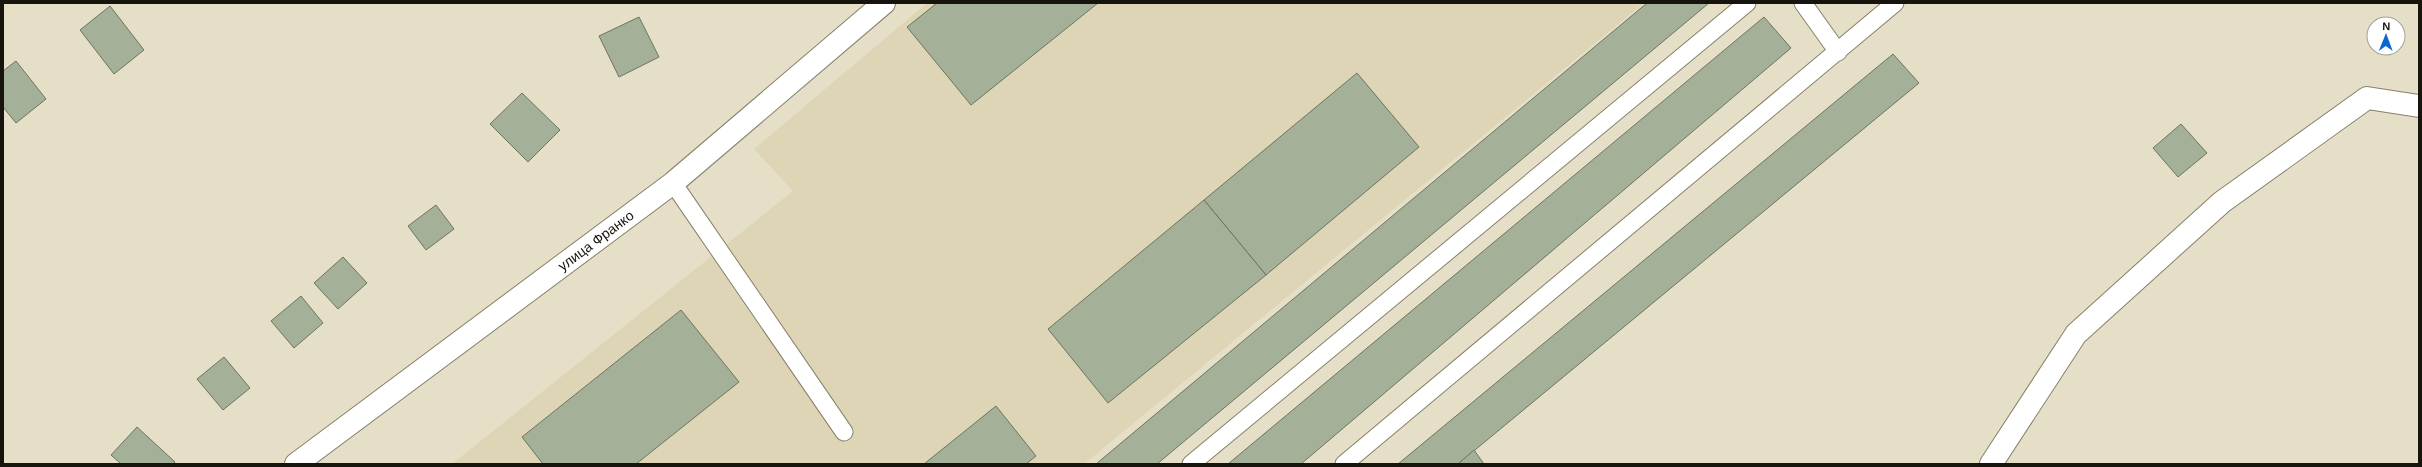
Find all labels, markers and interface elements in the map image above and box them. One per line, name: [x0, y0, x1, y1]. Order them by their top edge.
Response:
north arrow: [2366, 16, 2406, 56]
text: N: [2382, 20, 2390, 32]
street label: улица Франко: [555, 207, 637, 274]

